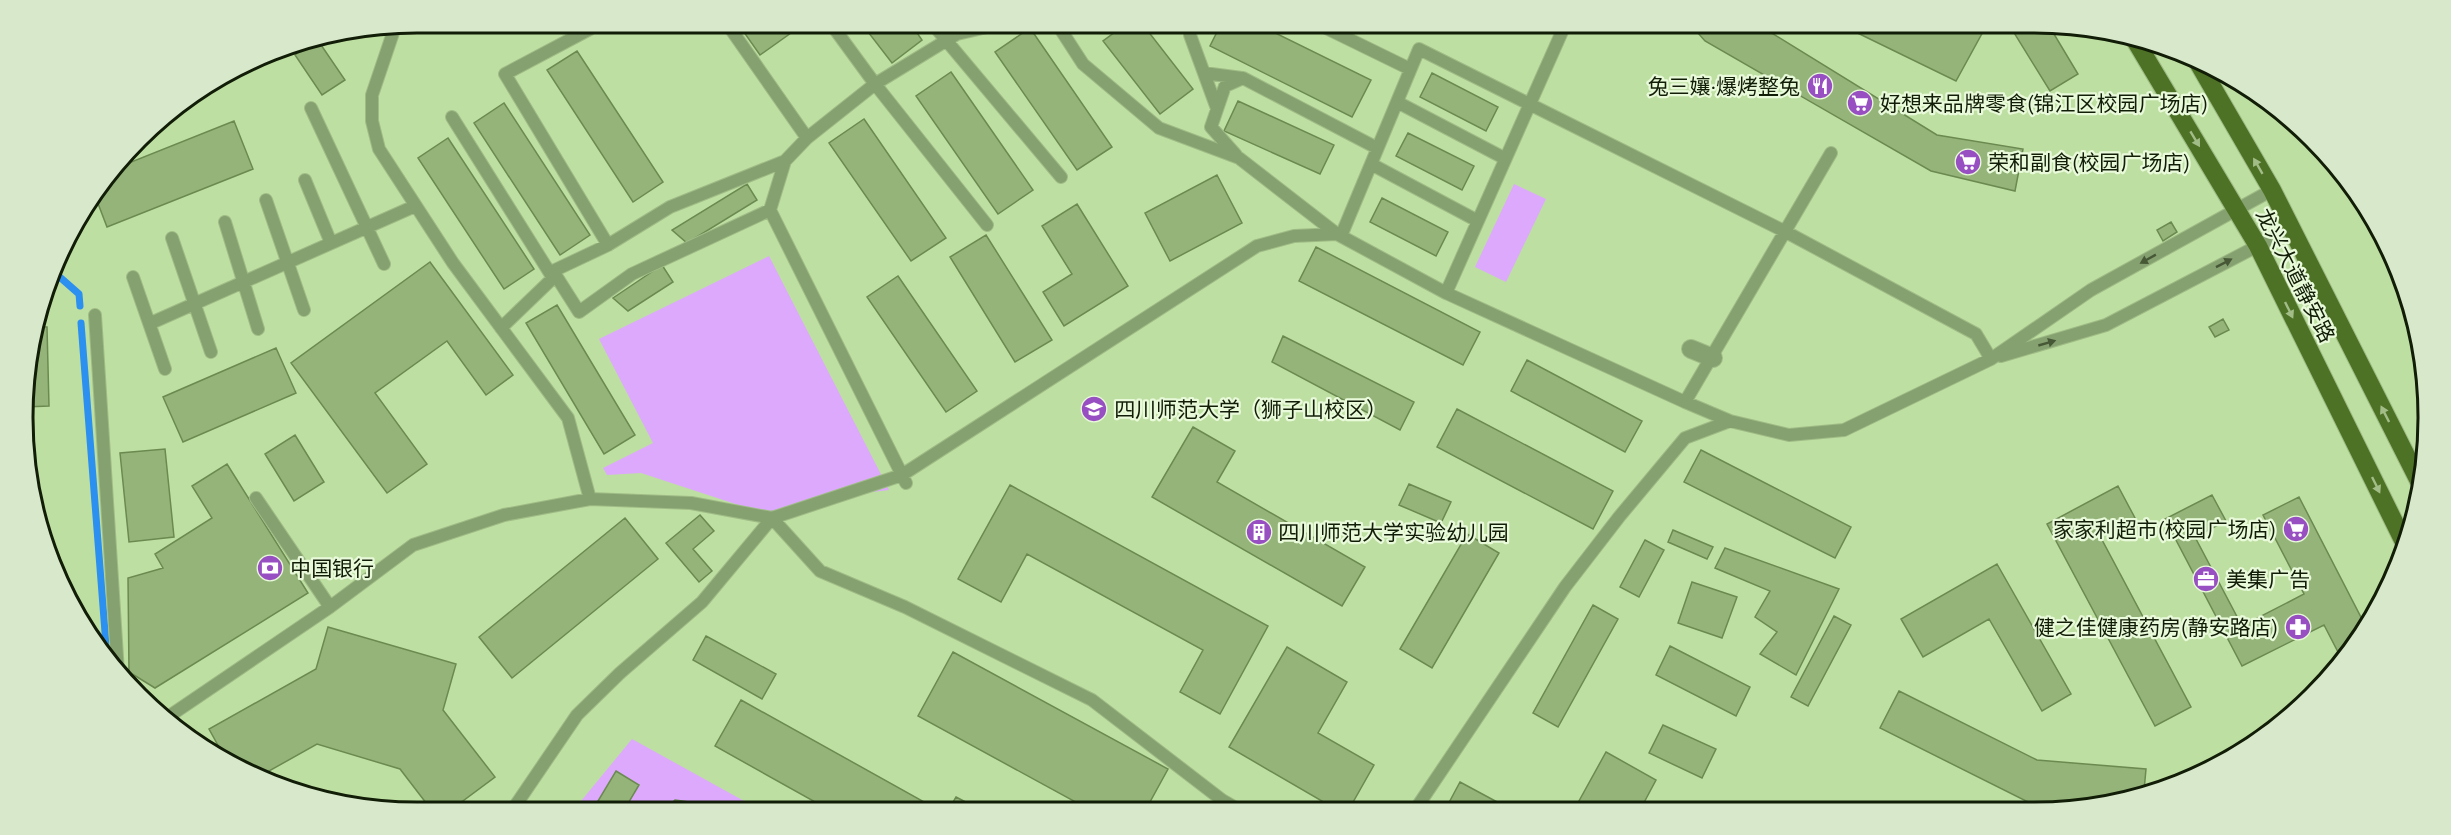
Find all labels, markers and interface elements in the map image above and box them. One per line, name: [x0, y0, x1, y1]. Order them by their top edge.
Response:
restaurant icon: 兔三孃·爆烤整兔: [1805, 71, 1835, 101]
place label: 兔三孃·爆烤整兔: [1648, 74, 1800, 98]
supermarket icon: 好想来品牌零食(锦江区校园广场店): [1845, 88, 1875, 118]
place label: 好想来品牌零食(锦江区校园广场店): [1880, 91, 2208, 115]
one-way arrow: [2190, 131, 2201, 147]
supermarket icon: 荣和副食(校园广场店): [1953, 147, 1983, 177]
place label: 荣和副食(校园广场店): [1988, 150, 2190, 174]
one-way arrow: [2253, 158, 2264, 174]
street label: 龙兴大道静安路: [2252, 204, 2340, 346]
one-way arrow: [2139, 254, 2156, 264]
one-way arrow: [2216, 259, 2233, 268]
one-way arrow: [2284, 301, 2294, 319]
one-way arrow: [2038, 338, 2056, 347]
school or university icon: 四川师范大学（狮子山校区）: [1079, 394, 1109, 424]
place label: 四川师范大学（狮子山校区）: [1114, 397, 1387, 421]
one-way arrow: [2380, 406, 2390, 423]
one-way arrow: [2371, 476, 2380, 493]
supermarket icon: 家家利超市(校园广场店): [2281, 514, 2311, 544]
building icon: 四川师范大学实验幼儿园: [1244, 517, 1274, 547]
place label: 家家利超市(校园广场店): [2053, 517, 2276, 541]
place label: 四川师范大学实验幼儿园: [1278, 520, 1509, 544]
bank icon: 中国银行: [255, 553, 285, 583]
place label: 中国银行: [290, 556, 374, 580]
office icon: 美集广告: [2191, 564, 2221, 594]
place label: 美集广告: [2226, 567, 2310, 591]
pharmacy icon: 健之佳健康药房(静安路店): [2283, 612, 2313, 642]
place label: 健之佳健康药房(静安路店): [2034, 615, 2278, 639]

